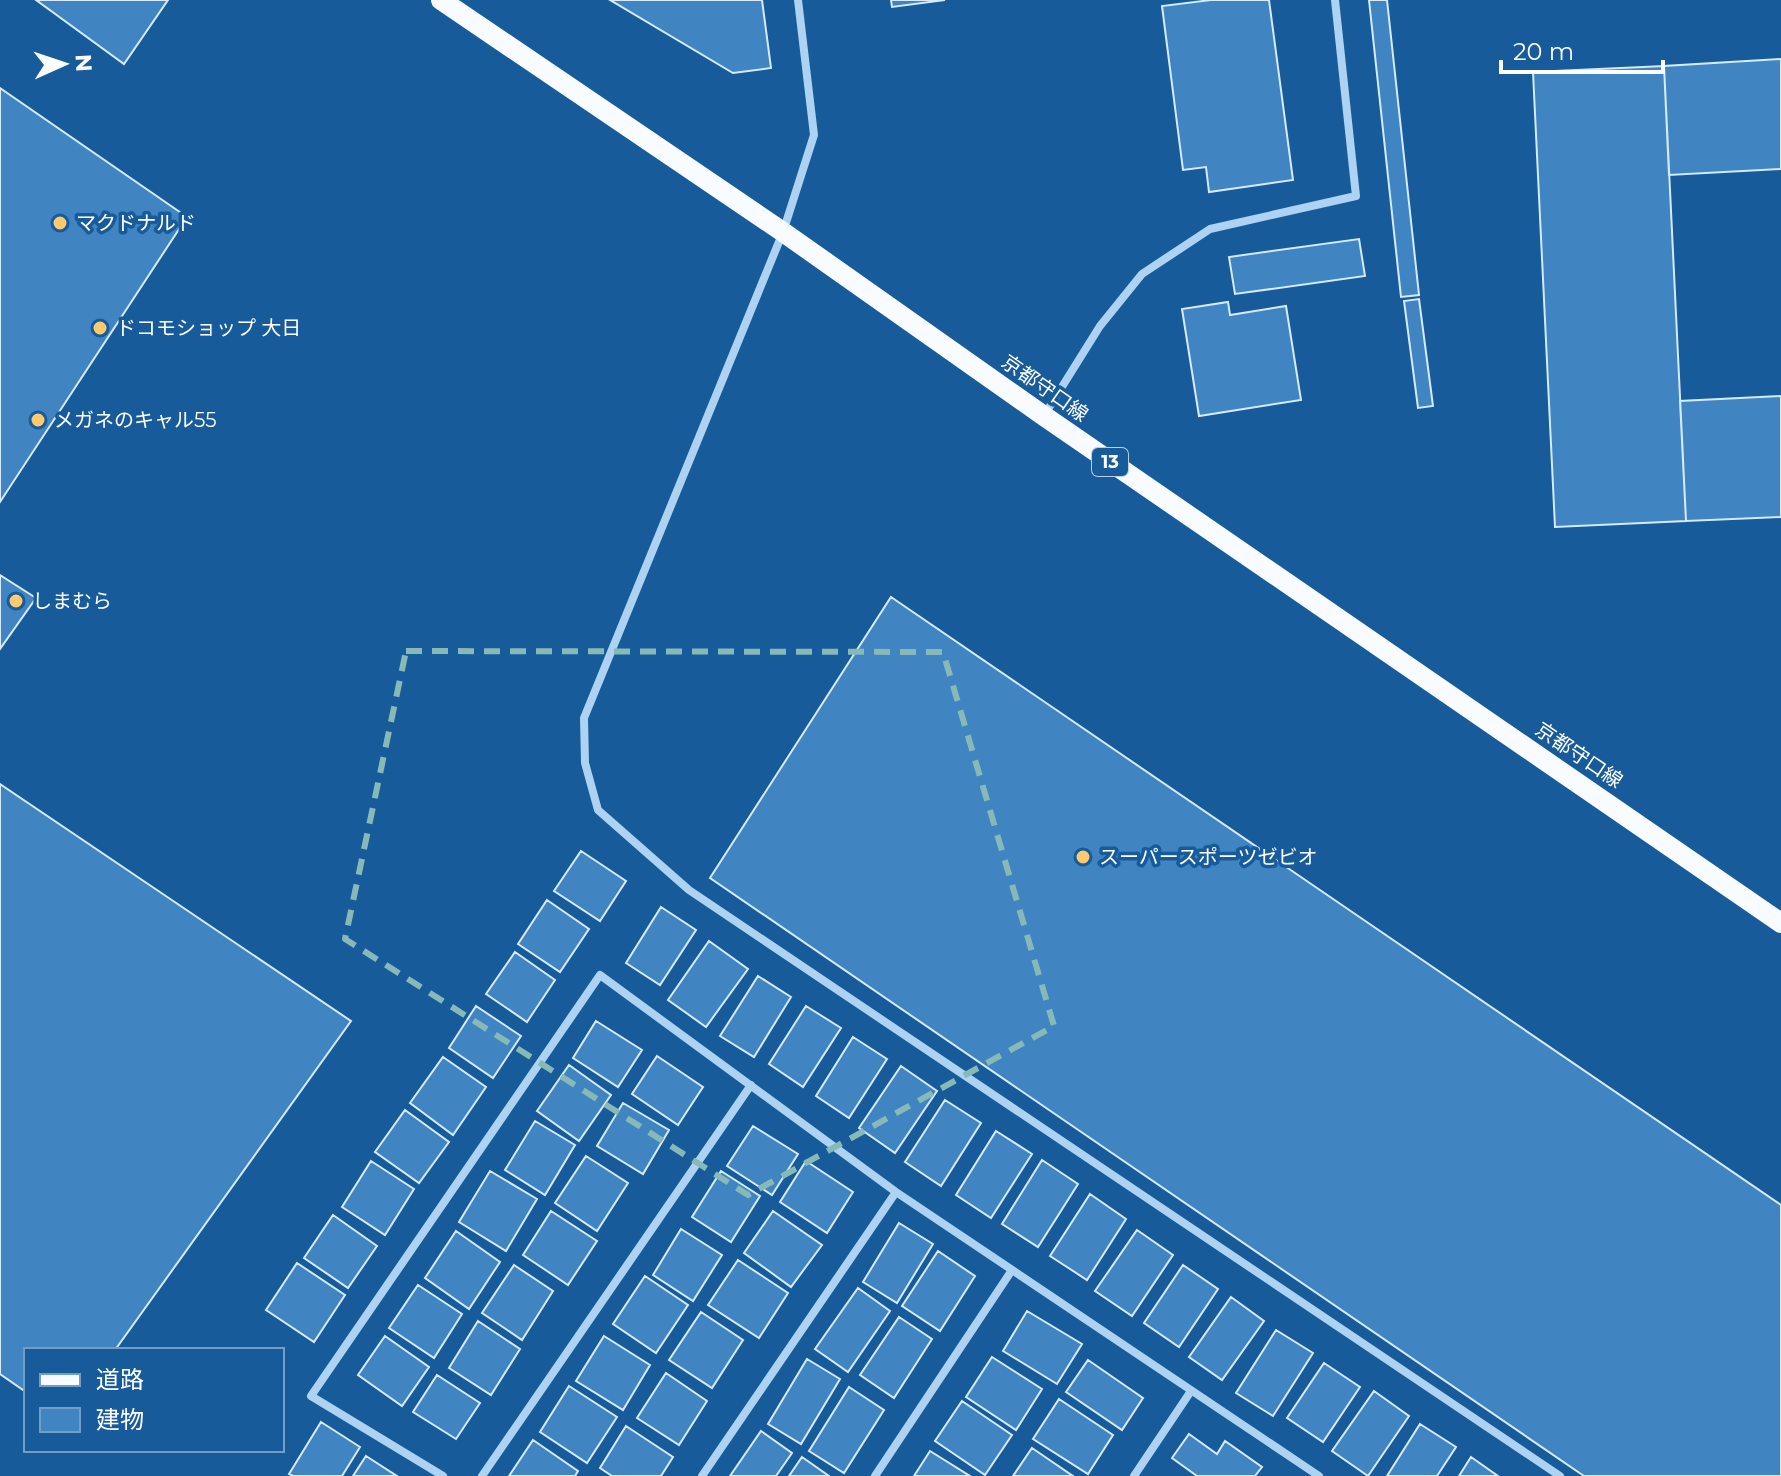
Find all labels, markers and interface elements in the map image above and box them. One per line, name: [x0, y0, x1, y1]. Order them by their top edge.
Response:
north arrow: [24, 24, 104, 104]
scale bar: [1501, 24, 1663, 74]
text: 20 m: [1513, 37, 1574, 66]
text: N: [70, 53, 97, 73]
place label: マクドナルド: [76, 211, 196, 235]
marker: マクドナルド: [51, 214, 69, 232]
place label: ドコモショップ 大日: [116, 316, 301, 340]
marker: ドコモショップ 大日: [91, 319, 109, 337]
street label: 京都守口線: [997, 349, 1093, 427]
place label: メガネのキャル55: [54, 408, 217, 432]
marker: メガネのキャル55: [29, 411, 47, 429]
road number: 13: [1092, 448, 1128, 476]
place label: しまむら: [32, 589, 112, 613]
marker: しまむら: [7, 592, 25, 610]
street label: 京都守口線: [1531, 717, 1627, 793]
place label: スーパースポーツゼビオ: [1099, 845, 1317, 869]
marker: スーパースポーツゼビオ: [1074, 848, 1092, 866]
legend: [24, 1348, 284, 1452]
text: 道路: [96, 1365, 144, 1394]
text: 建物: [96, 1405, 144, 1434]

